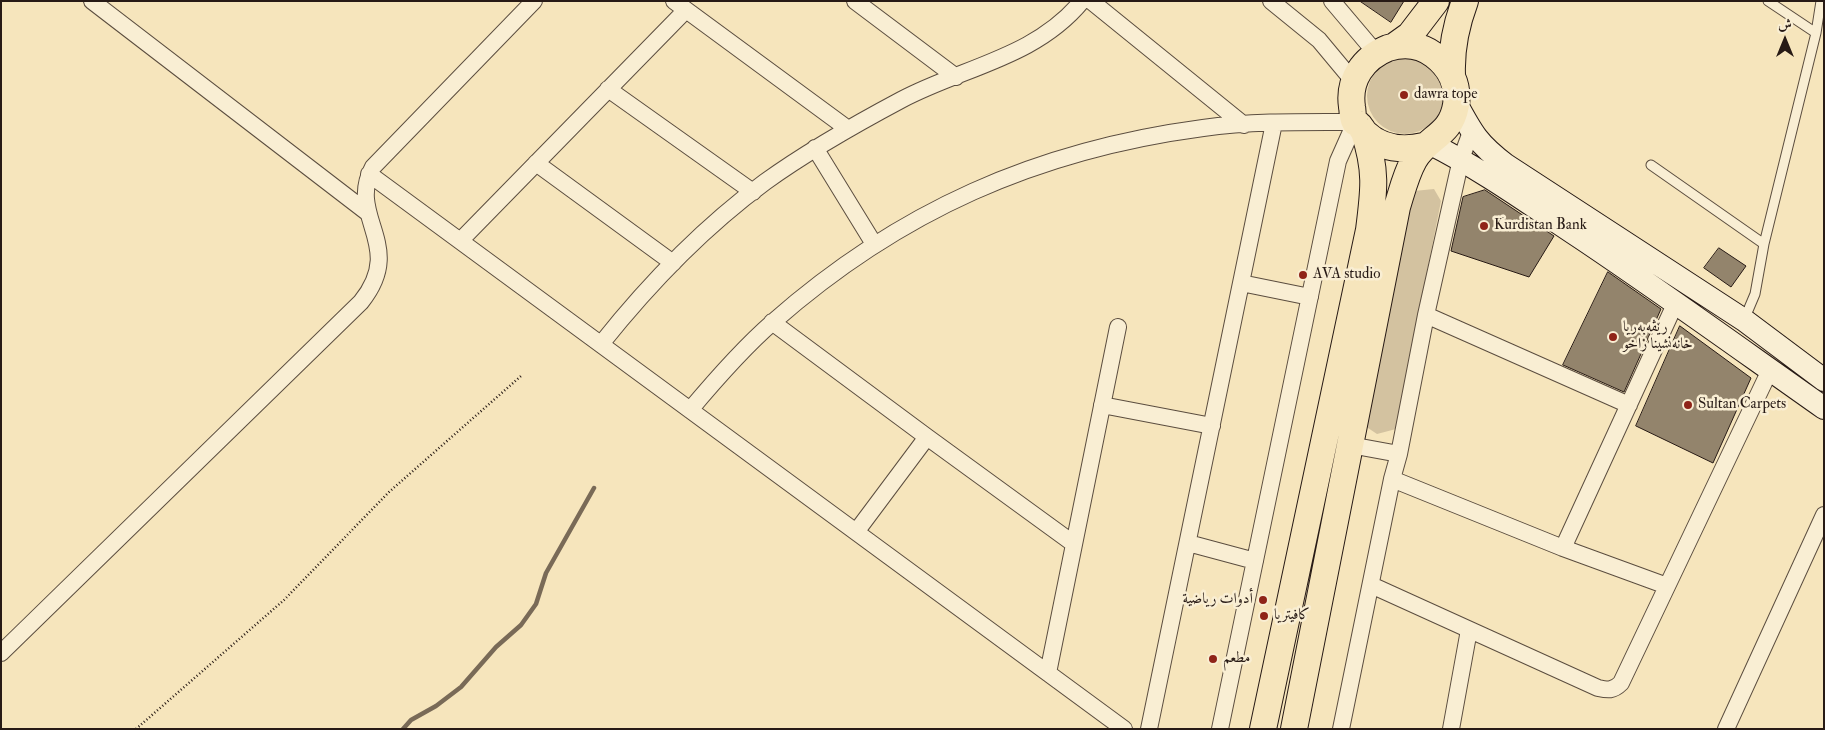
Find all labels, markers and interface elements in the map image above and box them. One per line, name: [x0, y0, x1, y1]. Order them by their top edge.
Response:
north arrow: [1760, 15, 1810, 65]
text: ش: [1778, 16, 1792, 33]
place label: dawra tope: [1414, 86, 1477, 104]
marker: dawra tope: [1398, 89, 1410, 101]
place label: Kurdistan Bank: [1494, 217, 1587, 235]
marker: Kurdistan Bank: [1478, 220, 1490, 232]
place label: AVA studio: [1313, 266, 1380, 284]
marker: AVA studio: [1297, 269, 1309, 281]
place label: رێڤه‌به‌ريا خانه‌نشينا زاخو: [1623, 319, 1693, 354]
marker: رێڤه‌به‌ريا خانه‌نشينا زاخو: [1607, 331, 1619, 343]
place label: Sultan Carpets: [1698, 396, 1786, 414]
marker: Sultan Carpets: [1682, 399, 1694, 411]
place label: أدوات رياضية: [1183, 591, 1253, 609]
marker: أدوات رياضية: [1257, 594, 1269, 606]
place label: كافيتريا: [1274, 607, 1310, 625]
marker: كافيتريا: [1258, 610, 1270, 622]
place label: مطعم: [1223, 650, 1250, 668]
marker: مطعم: [1207, 653, 1219, 665]

